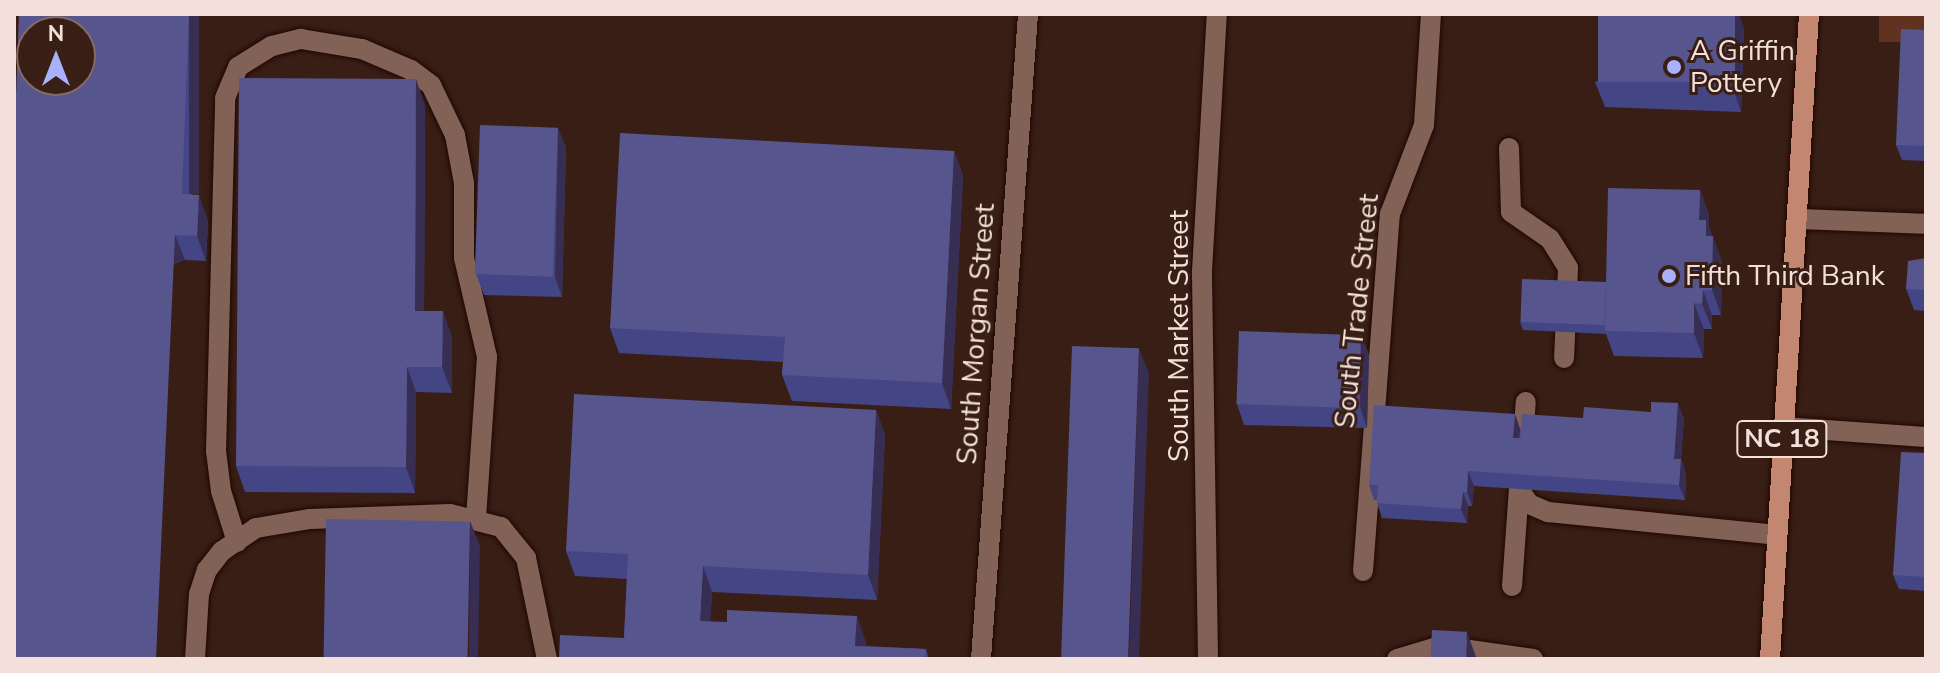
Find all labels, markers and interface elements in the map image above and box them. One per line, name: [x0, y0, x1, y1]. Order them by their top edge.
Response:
north arrow: [16, 16, 96, 96]
text: N: [48, 19, 64, 49]
place label: A Griffin Pottery: [1690, 34, 1795, 100]
marker: A Griffin Pottery: [1665, 58, 1683, 76]
street label: South Trade Street: [1328, 192, 1386, 430]
street label: South Morgan Street: [950, 202, 1002, 466]
street label: South Market Street: [1162, 210, 1196, 462]
place label: Fifth Third Bank: [1685, 259, 1885, 293]
marker: Fifth Third Bank: [1660, 267, 1678, 285]
road number: NC 18: [1736, 417, 1828, 461]

